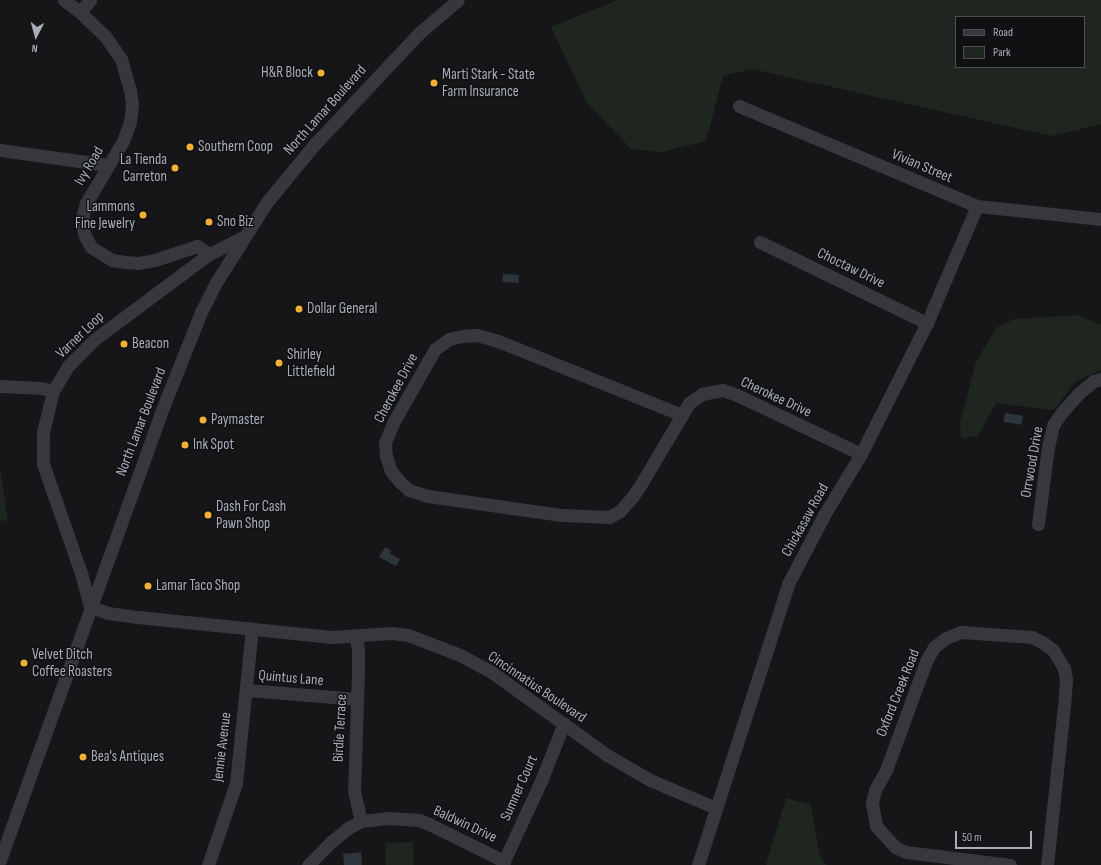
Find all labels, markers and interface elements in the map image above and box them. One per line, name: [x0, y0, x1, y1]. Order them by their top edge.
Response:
north arrow: [16, 16, 56, 56]
legend: [955, 16, 1085, 68]
text: Road: [993, 25, 1013, 40]
text: N: [31, 42, 38, 55]
text: Park: [993, 45, 1011, 60]
street label: North Lamar Boulevard: [280, 61, 370, 159]
place label: H&R Block: [261, 64, 313, 82]
place label: Marti Stark - State Farm Insurance: [442, 65, 535, 100]
marker: H&R Block: [316, 68, 326, 78]
marker: Marti Stark - State Farm Insurance: [429, 78, 439, 88]
place label: Southern Coop: [198, 138, 273, 156]
marker: Southern Coop: [185, 142, 195, 152]
street label: Ivy Road: [70, 143, 108, 189]
street label: Vivian Street: [889, 145, 955, 187]
place label: La Tienda Carreton: [120, 150, 167, 185]
marker: La Tienda Carreton: [170, 163, 180, 173]
place label: Lammons Fine Jewelry: [75, 197, 135, 232]
marker: Lammons Fine Jewelry: [138, 210, 148, 220]
place label: Sno Biz: [217, 213, 253, 231]
marker: Sno Biz: [204, 217, 214, 227]
street label: Choctaw Drive: [814, 244, 888, 292]
place label: Dollar General: [307, 300, 377, 318]
marker: Dollar General: [294, 304, 304, 314]
street label: Varner Loop: [52, 308, 108, 362]
place label: Beacon: [132, 335, 169, 353]
marker: Beacon: [119, 339, 129, 349]
place label: Shirley Littlefield: [287, 345, 335, 380]
street label: Cherokee Drive: [370, 350, 422, 426]
marker: Shirley Littlefield: [274, 358, 284, 368]
street label: North Lamar Boulevard: [112, 365, 170, 479]
street label: Cherokee Drive: [738, 373, 814, 421]
place label: Paymaster: [211, 411, 264, 429]
marker: Paymaster: [198, 415, 208, 425]
street label: Orrwood Drive: [1017, 425, 1047, 499]
place label: Ink Spot: [193, 436, 234, 454]
marker: Ink Spot: [180, 440, 190, 450]
street label: Chickasaw Road: [778, 480, 832, 560]
place label: Dash For Cash Pawn Shop: [216, 497, 286, 532]
marker: Dash For Cash Pawn Shop: [203, 510, 213, 520]
place label: Lamar Taco Shop: [156, 577, 240, 595]
marker: Lamar Taco Shop: [143, 581, 153, 591]
place label: Velvet Ditch Coffee Roasters: [32, 645, 112, 680]
street label: Cincinnatius Boulevard: [484, 647, 590, 727]
street label: Oxford Creek Road: [872, 647, 924, 739]
marker: Velvet Ditch Coffee Roasters: [19, 658, 29, 668]
street label: Quintus Lane: [258, 666, 324, 690]
street label: Birdie Terrace: [329, 693, 351, 763]
street label: Jennie Avenue: [209, 711, 235, 783]
place label: Bea's Antiques: [91, 748, 164, 766]
marker: Bea's Antiques: [78, 752, 88, 762]
street label: Sumner Court: [497, 752, 541, 824]
street label: Baldwin Drive: [430, 802, 500, 846]
scale bar: [957, 823, 1034, 849]
text: 50 m: [962, 830, 982, 845]

